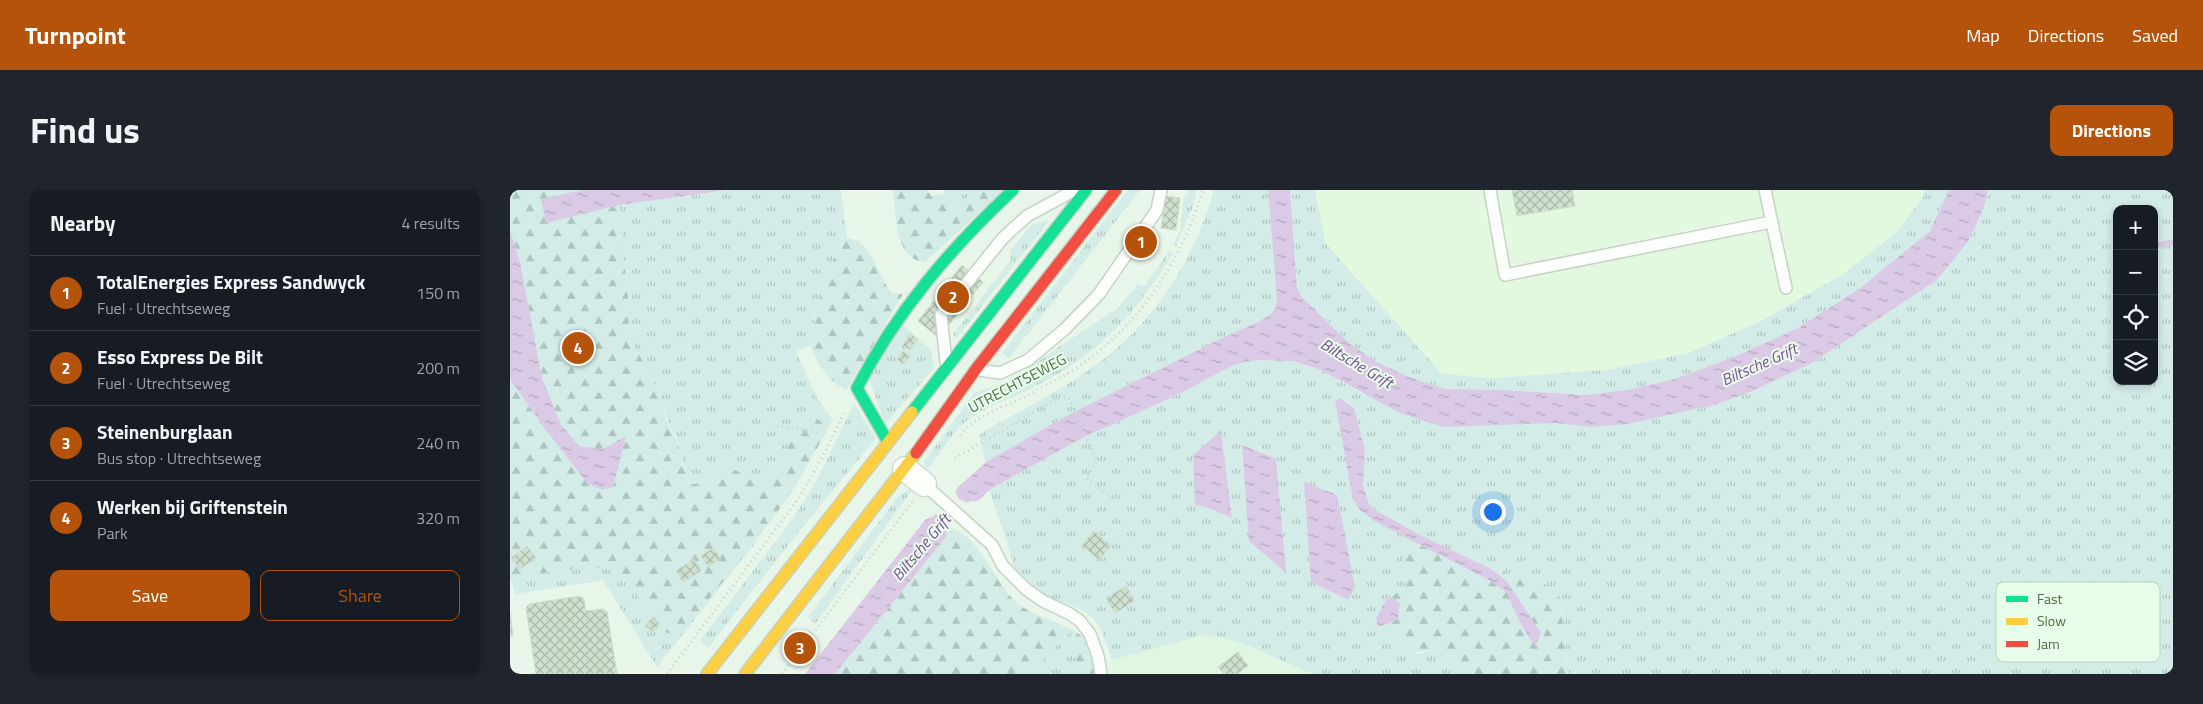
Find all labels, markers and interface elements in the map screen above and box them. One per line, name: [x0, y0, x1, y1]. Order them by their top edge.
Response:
text: Turnpoint: [25, 17, 126, 53]
text: Map: [1966, 22, 2000, 49]
text: Directions: [2028, 22, 2104, 49]
text: Saved: [2132, 22, 2178, 49]
text: Find us: [30, 103, 140, 157]
button: Directions: [2050, 105, 2173, 156]
map controls: [2113, 205, 2158, 385]
button: +: [2113, 205, 2158, 250]
text: Nearby: [50, 207, 115, 239]
text: 4 results: [401, 211, 460, 235]
pin: 1: [1125, 223, 1157, 261]
button: −: [2113, 250, 2158, 295]
text: TotalEnergies Express Sandwyck: [97, 267, 365, 296]
pin: 2: [937, 278, 969, 316]
text: 1: [62, 281, 70, 305]
text: 150 m: [416, 281, 460, 305]
button: locate: [2113, 295, 2158, 340]
text: Fuel · Utrechtseweg: [97, 296, 230, 320]
pin: 4: [562, 329, 594, 367]
water label: Biltsche Grift: [1316, 332, 1399, 395]
water label: Biltsche Grift: [1717, 336, 1803, 391]
button: layers: [2113, 340, 2158, 385]
text: Esso Express De Bilt: [97, 342, 263, 371]
street label: UTRECHTSEWEG: [964, 347, 1070, 419]
text: 2: [62, 356, 70, 380]
text: 200 m: [416, 356, 460, 380]
text: Fuel · Utrechtseweg: [97, 371, 230, 395]
text: Steinenburglaan: [97, 417, 233, 446]
text: 3: [62, 431, 70, 455]
text: 240 m: [416, 431, 460, 455]
text: Bus stop · Utrechtseweg: [97, 446, 261, 470]
text: Werken bij Griftenstein: [97, 492, 288, 521]
your location: [1480, 499, 1506, 525]
text: 4: [62, 506, 70, 530]
text: 320 m: [416, 506, 460, 530]
water label: Biltsche Grift: [886, 507, 957, 586]
text: Park: [97, 521, 128, 545]
button: Save: [50, 570, 250, 621]
button: Share: [260, 570, 460, 621]
legend: [1996, 582, 2160, 662]
text: Fast: [2037, 588, 2062, 609]
text: Slow: [2037, 610, 2066, 631]
pin: 3: [784, 629, 816, 667]
text: Jam: [2037, 633, 2060, 654]

